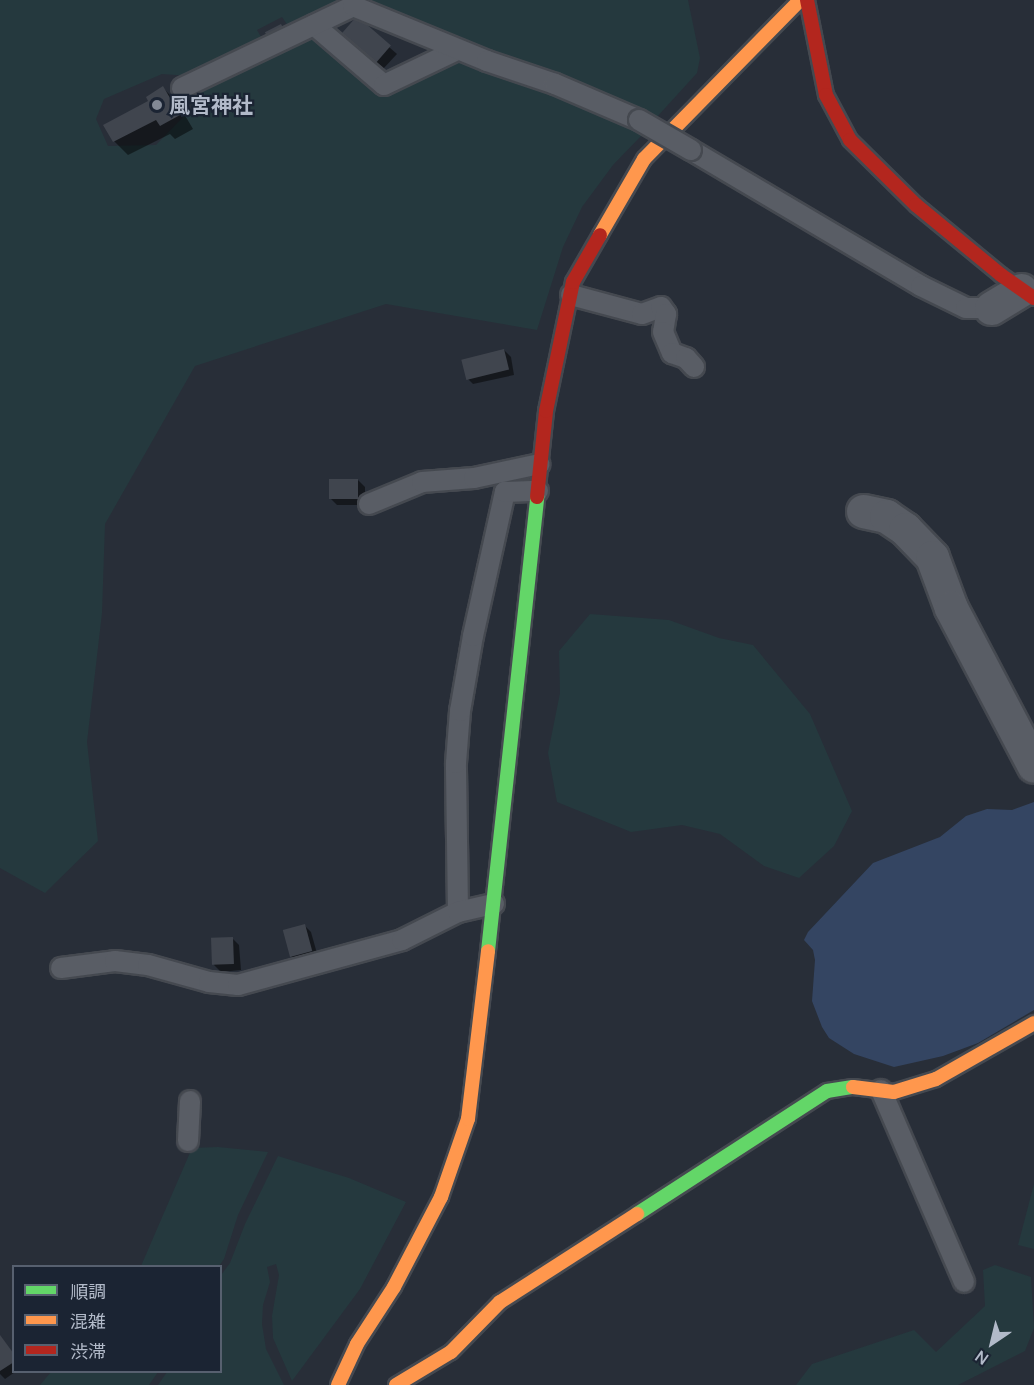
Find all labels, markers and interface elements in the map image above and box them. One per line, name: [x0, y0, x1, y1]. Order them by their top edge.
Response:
place label: 風宮神社: [169, 92, 253, 118]
marker: 風宮神社: [150, 98, 164, 112]
legend: [12, 1265, 222, 1373]
text: 順調: [70, 1279, 106, 1303]
text: 混雑: [70, 1309, 106, 1333]
north arrow: [962, 1313, 1022, 1373]
text: 渋滞: [70, 1339, 106, 1363]
text: N: [971, 1345, 993, 1370]

